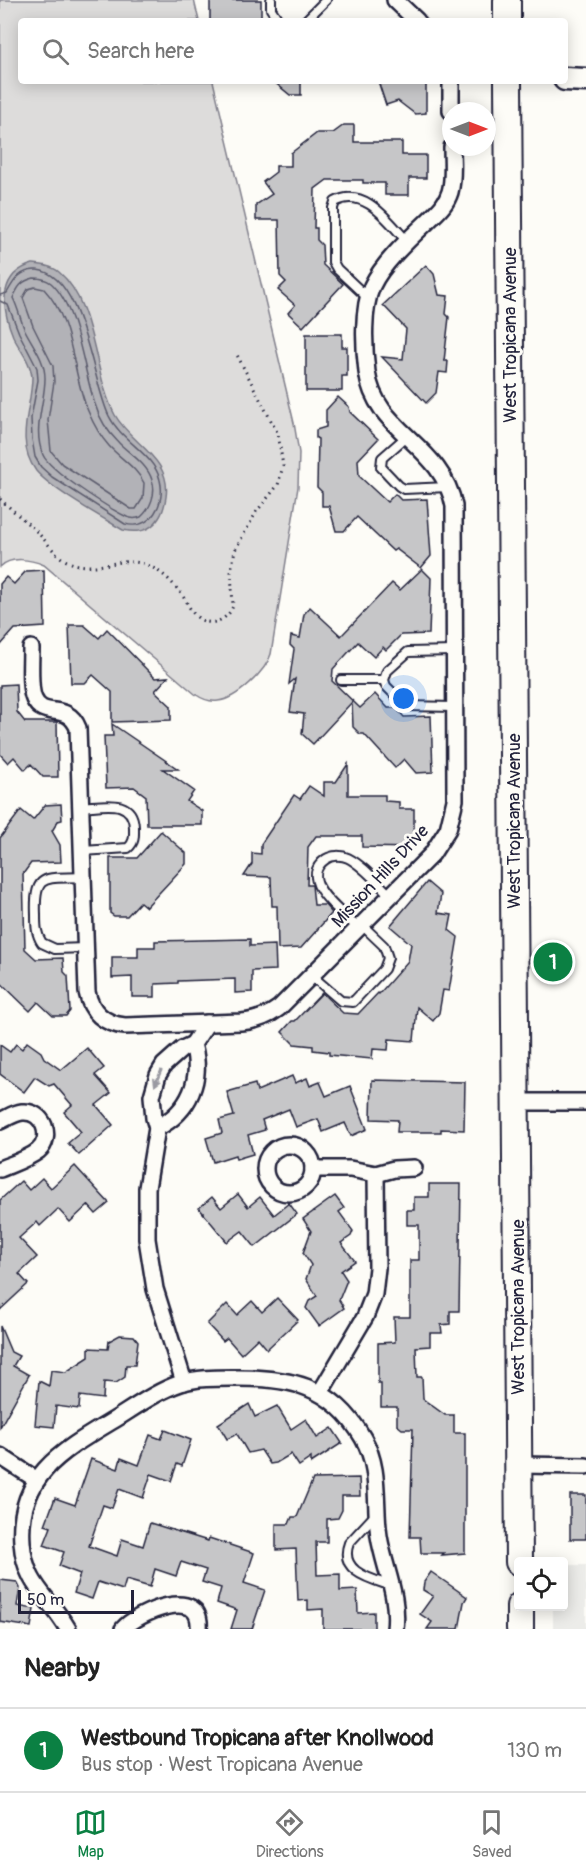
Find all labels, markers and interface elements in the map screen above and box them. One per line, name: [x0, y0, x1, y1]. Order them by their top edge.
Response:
search box: [18, 18, 568, 84]
icon: search: [39, 35, 72, 68]
text: Search here: [87, 37, 194, 65]
north arrow: [442, 102, 496, 156]
street label: West Tropicana Avenue: [499, 247, 522, 423]
your location: [389, 684, 418, 713]
street label: West Tropicana Avenue: [503, 733, 526, 909]
street label: Mission Hills Drive: [327, 820, 434, 933]
pin: 1: [534, 940, 572, 984]
one-way arrow: [153, 1070, 163, 1088]
street label: West Tropicana Avenue: [507, 1219, 530, 1395]
map controls: [514, 1557, 568, 1611]
button: locate: [514, 1557, 568, 1611]
scale bar: [18, 1587, 134, 1614]
text: 50 m: [27, 1590, 64, 1610]
text: Nearby: [24, 1652, 100, 1684]
text: Westbound Tropicana after Knollwood: [81, 1724, 434, 1752]
text: 1: [40, 1738, 47, 1763]
text: 130 m: [507, 1738, 562, 1763]
text: Bus stop · West Tropicana Avenue: [81, 1752, 363, 1777]
tab: Map: [74, 1806, 107, 1862]
tab: Directions: [256, 1806, 324, 1862]
tab: Saved: [472, 1806, 512, 1862]

